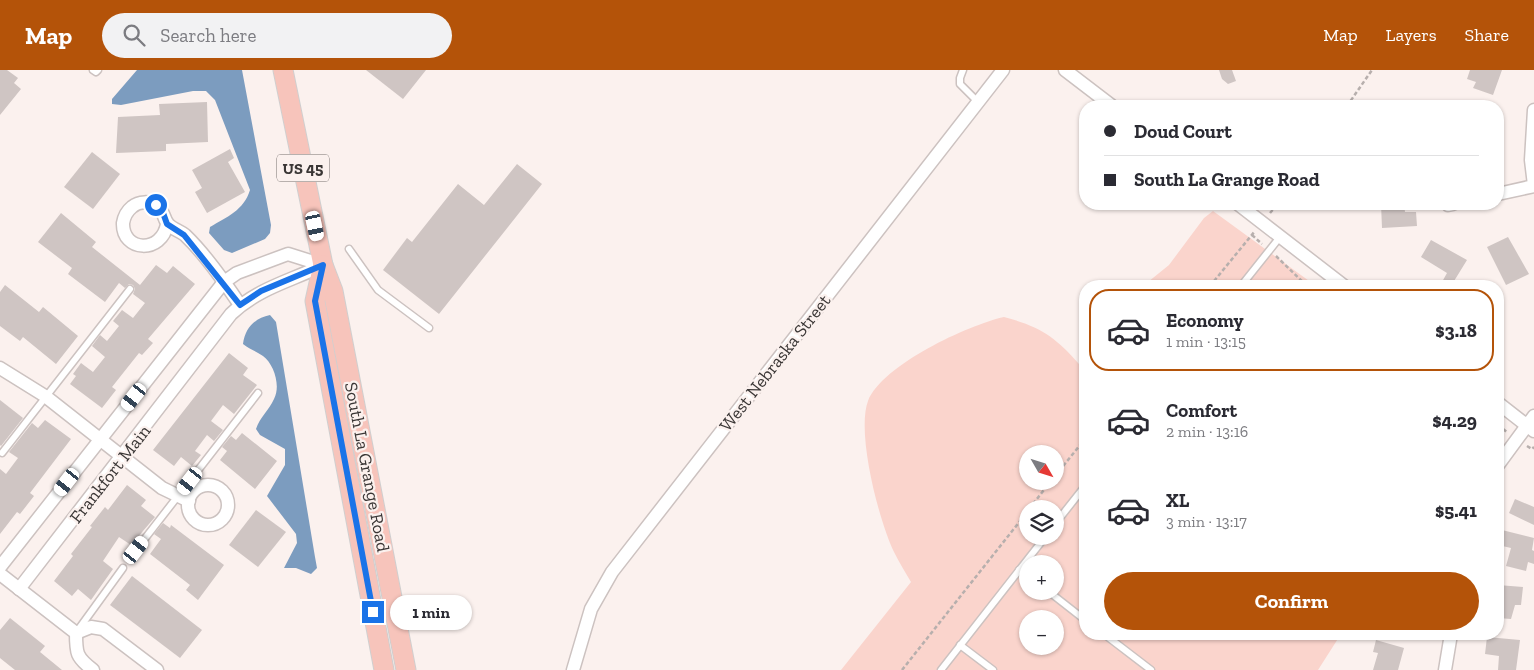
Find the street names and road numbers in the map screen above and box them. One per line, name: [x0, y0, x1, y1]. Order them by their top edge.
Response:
road number: US 45: [277, 155, 329, 182]
street label: West Nebraska Street: [715, 290, 836, 436]
street label: South La Grange Road: [340, 380, 394, 554]
street label: Frankfort Main: [65, 420, 156, 528]

